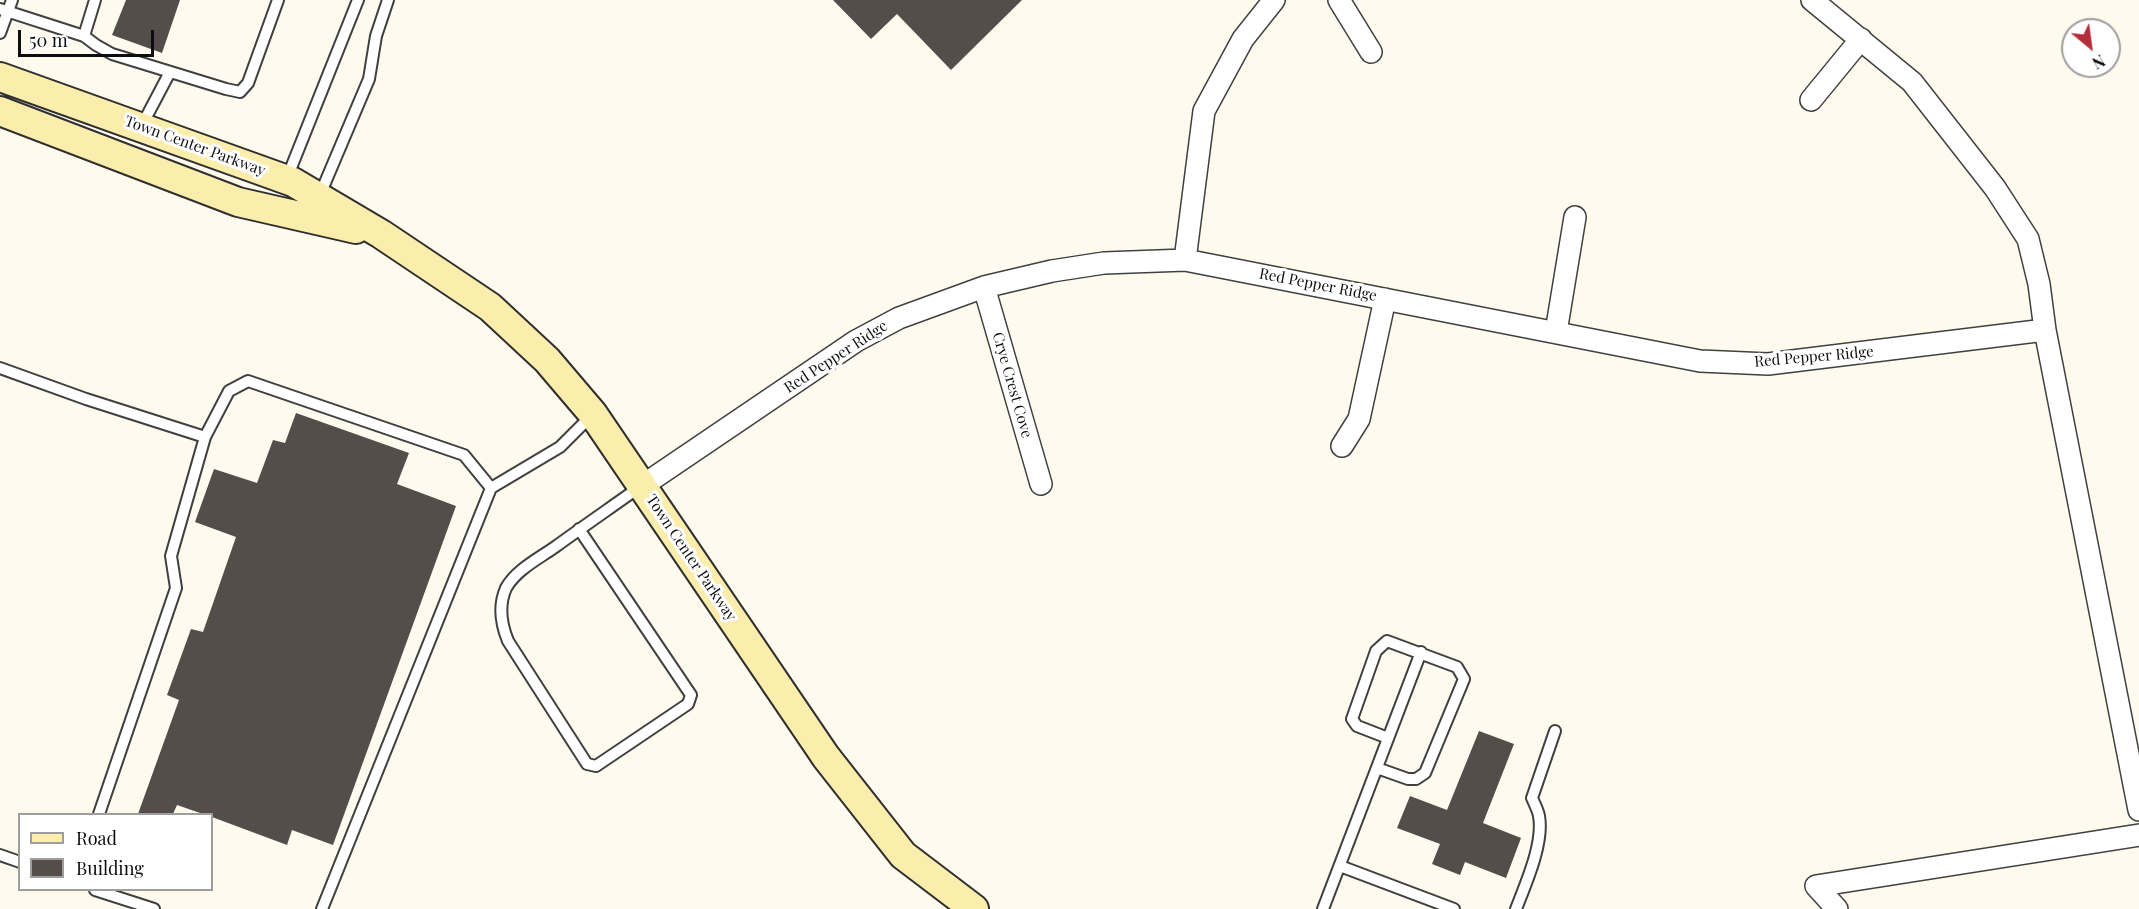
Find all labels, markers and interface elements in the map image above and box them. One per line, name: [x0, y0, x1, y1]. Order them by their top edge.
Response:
scale bar: [21, 18, 158, 56]
north arrow: [2061, 18, 2121, 78]
text: 50 m: [29, 28, 68, 52]
text: N: [2089, 50, 2109, 74]
street label: Town Center Parkway: [122, 112, 268, 180]
street label: Red Pepper Ridge: [1258, 265, 1378, 305]
street label: Red Pepper Ridge: [781, 317, 891, 397]
street label: Crye Crest Cove: [988, 330, 1036, 440]
street label: Red Pepper Ridge: [1754, 343, 1874, 371]
street label: Town Center Parkway: [642, 491, 740, 625]
legend: [18, 813, 213, 891]
text: Road: [76, 826, 117, 850]
text: Building: [76, 856, 144, 880]

